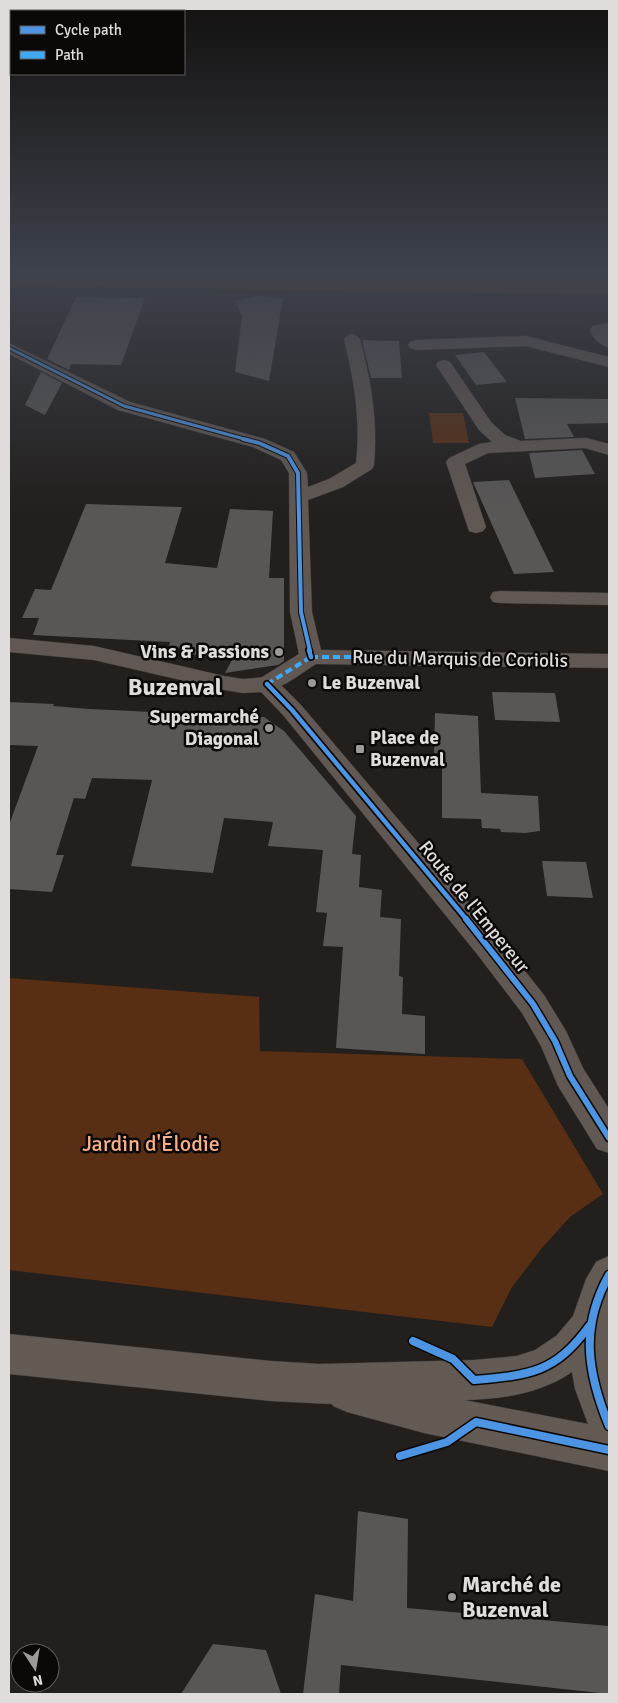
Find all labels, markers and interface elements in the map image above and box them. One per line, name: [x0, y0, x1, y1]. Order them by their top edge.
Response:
legend: [10, 10, 185, 75]
text: Cycle path: [55, 21, 122, 39]
text: Path: [55, 46, 84, 64]
place label: Vins & Passions: [140, 640, 269, 664]
street label: Rue du Marquis de Coriolis: [352, 645, 568, 673]
marker: Vins & Passions: [273, 646, 285, 658]
place label: Le Buzenval: [322, 671, 420, 695]
district label: Buzenval: [128, 672, 223, 702]
marker: Le Buzenval: [306, 677, 318, 689]
place label: Supermarché Diagonal: [150, 705, 259, 751]
marker: Supermarché Diagonal: [263, 722, 275, 734]
place label: Place de Buzenval: [370, 726, 445, 772]
marker: Place de Buzenval: [354, 743, 366, 755]
street label: Route de l'Empereur: [413, 836, 535, 978]
park label: Jardin d'Élodie: [82, 1130, 220, 1157]
place label: Marché de Buzenval: [462, 1571, 561, 1623]
marker: Marché de Buzenval: [446, 1591, 458, 1603]
north arrow: [10, 1643, 60, 1693]
text: N: [31, 1671, 44, 1690]

